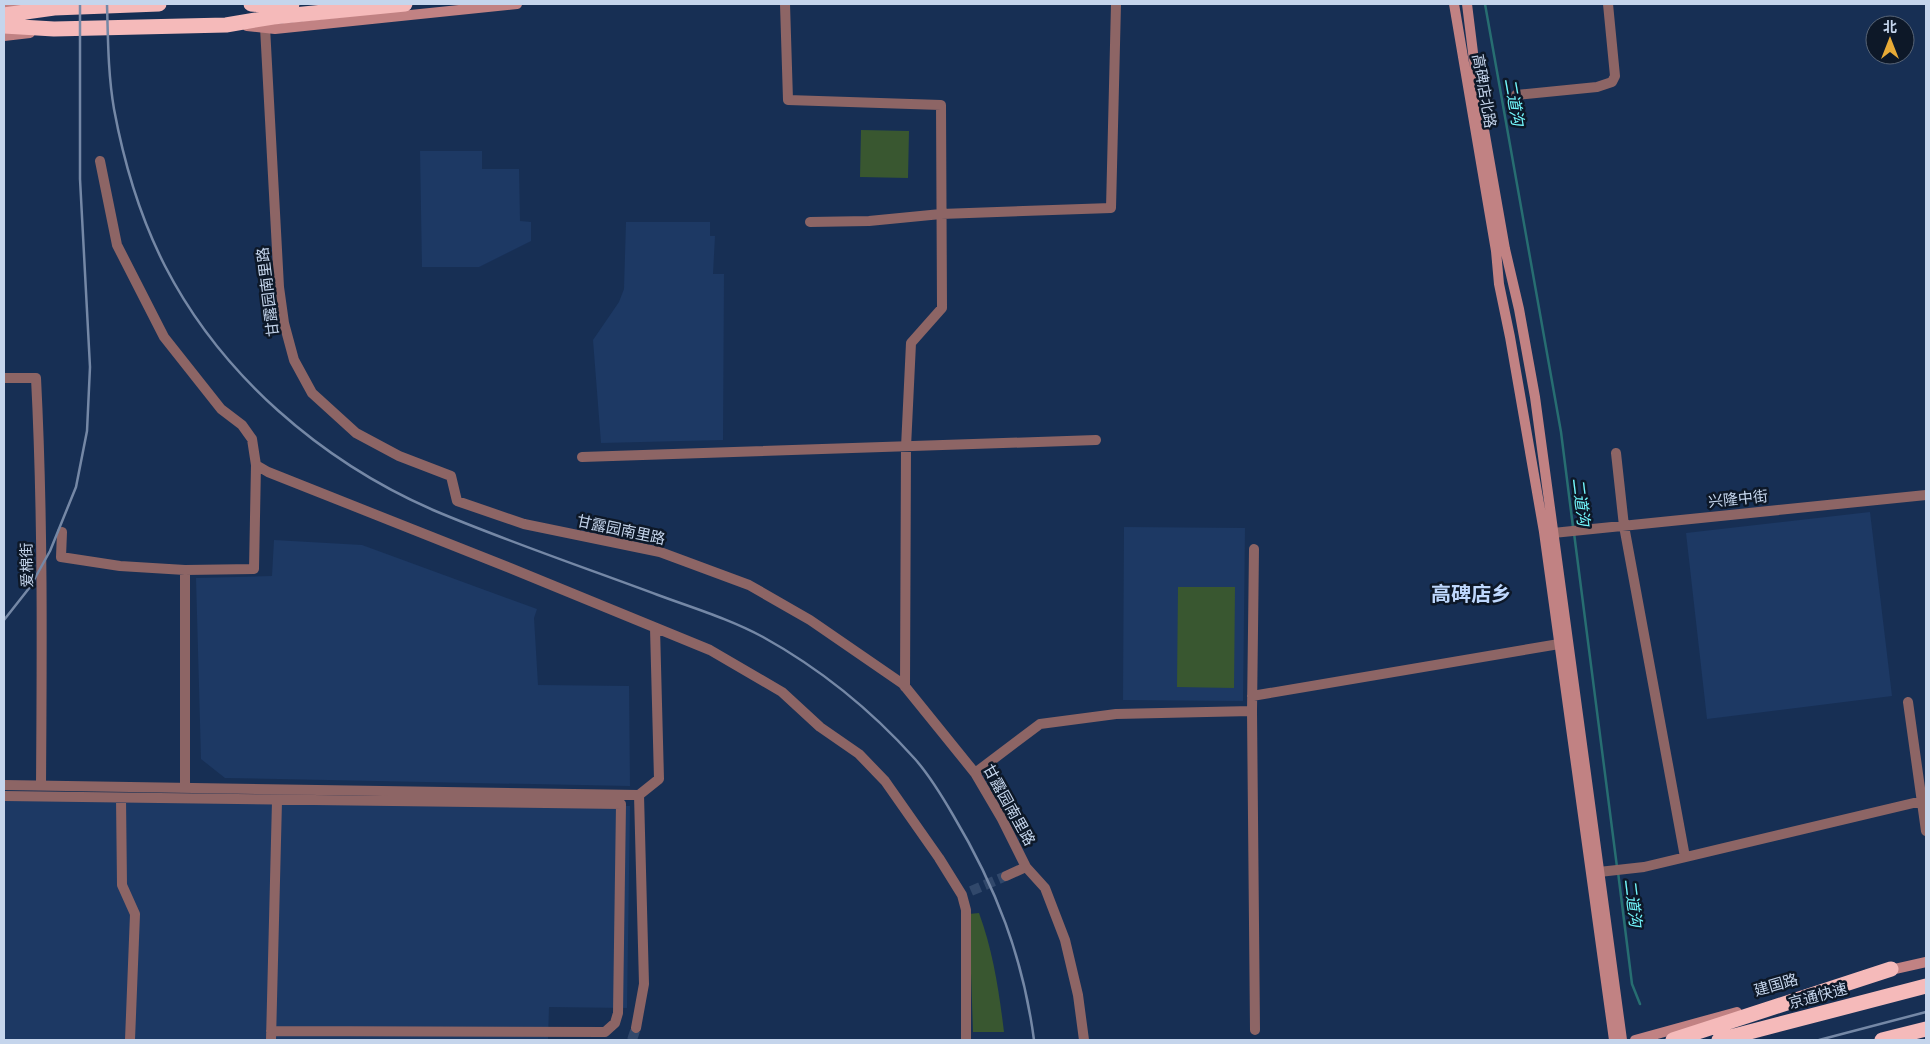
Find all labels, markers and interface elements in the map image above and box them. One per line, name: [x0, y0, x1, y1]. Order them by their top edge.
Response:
north arrow: [1865, 15, 1915, 65]
text: 北: [1883, 18, 1897, 36]
street label: 高碑店北路: [1468, 52, 1500, 130]
water label: 二道沟: [1499, 77, 1529, 129]
street label: 甘露园南里路: [253, 246, 283, 338]
water label: 二道沟: [1568, 477, 1595, 529]
street label: 兴隆中街: [1707, 486, 1769, 512]
street label: 甘露园南里路: [575, 511, 667, 549]
street label: 爱棉街: [17, 542, 37, 588]
district label: 高碑店乡: [1431, 581, 1511, 607]
street label: 甘露园南里路: [978, 761, 1040, 849]
water label: 二道沟: [1620, 878, 1647, 930]
street label: 建国路: [1752, 969, 1800, 1001]
street label: 京通快速: [1786, 979, 1850, 1013]

